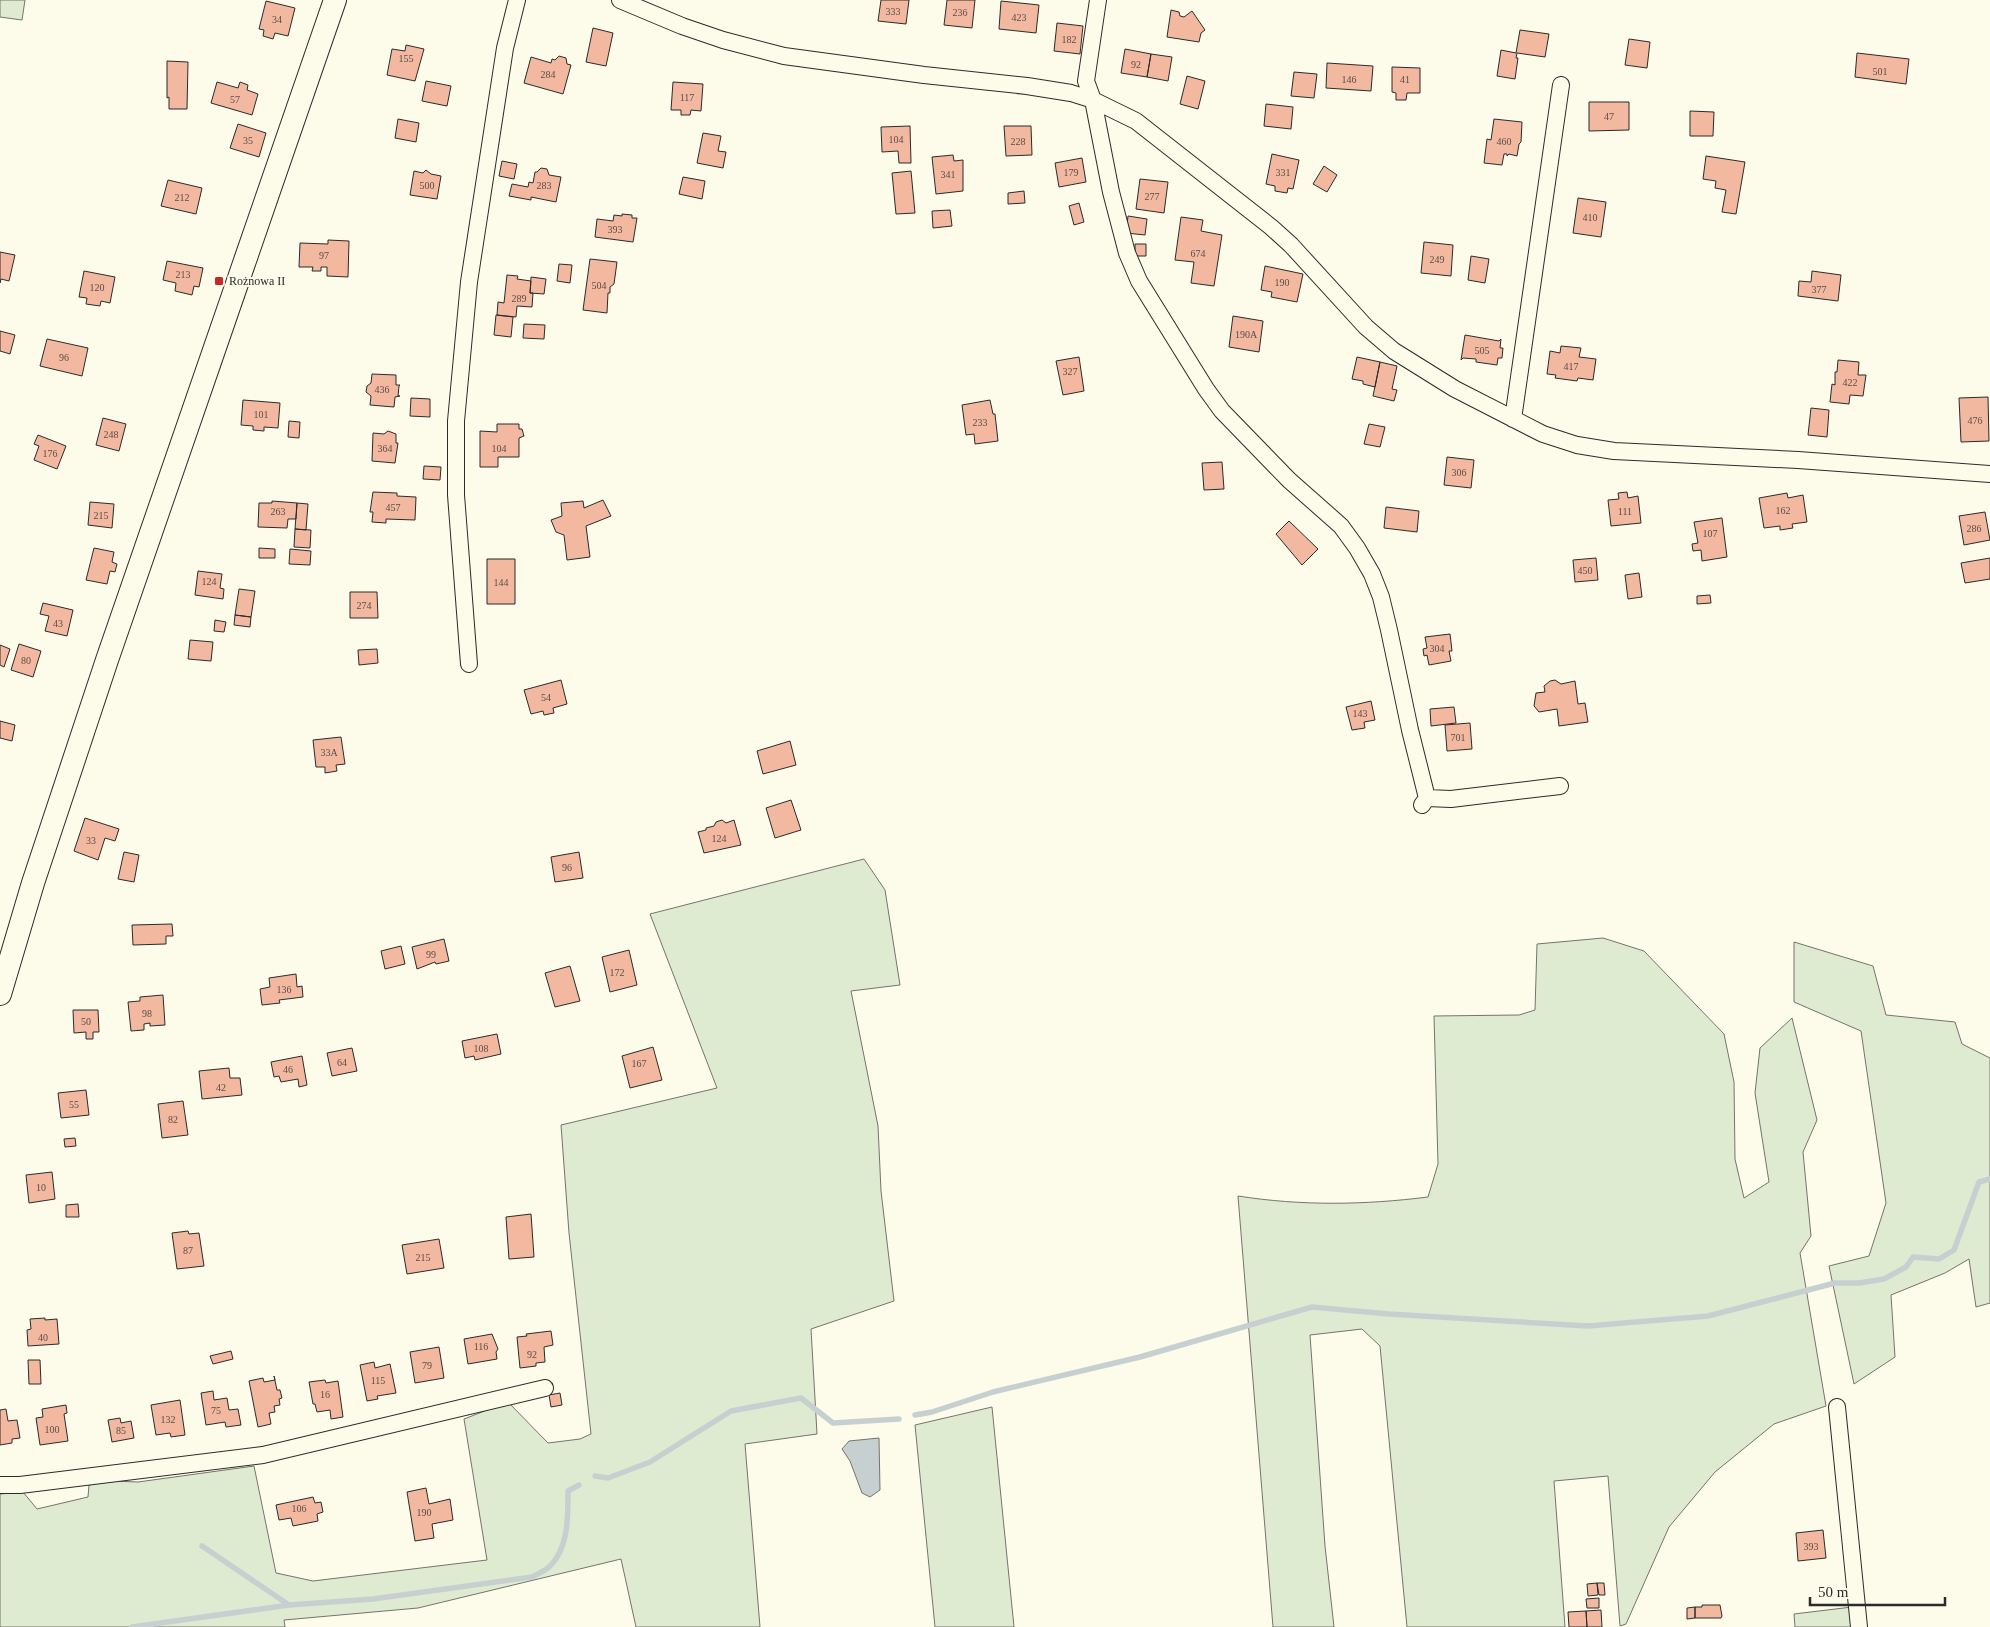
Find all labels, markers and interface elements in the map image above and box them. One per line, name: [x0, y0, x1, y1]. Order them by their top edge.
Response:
house number: 333: [886, 6, 901, 17]
house number: 236: [953, 7, 968, 18]
house number: 423: [1012, 12, 1027, 23]
house number: 34: [272, 14, 282, 25]
house number: 182: [1062, 34, 1077, 45]
house number: 155: [399, 53, 414, 64]
house number: 92: [1131, 59, 1141, 70]
house number: 501: [1873, 66, 1888, 77]
house number: 284: [541, 69, 556, 80]
house number: 146: [1342, 74, 1357, 85]
house number: 41: [1400, 74, 1410, 85]
house number: 117: [680, 92, 694, 103]
house number: 57: [230, 94, 240, 105]
house number: 47: [1604, 111, 1614, 122]
house number: 104: [889, 134, 904, 145]
house number: 35: [243, 135, 253, 146]
house number: 228: [1011, 136, 1026, 147]
house number: 460: [1497, 136, 1512, 147]
house number: 179: [1064, 167, 1079, 178]
house number: 331: [1276, 167, 1291, 178]
house number: 341: [941, 169, 956, 180]
house number: 500: [420, 180, 435, 191]
house number: 283: [537, 180, 552, 191]
house number: 277: [1145, 191, 1160, 202]
house number: 212: [175, 192, 190, 203]
house number: 410: [1583, 212, 1598, 223]
house number: 393: [608, 224, 623, 235]
house number: 674: [1191, 248, 1206, 259]
house number: 97: [319, 250, 329, 261]
house number: 249: [1430, 254, 1445, 265]
house number: 213: [176, 269, 191, 280]
place label: Rożnowa II: [229, 274, 285, 288]
marker: Rożnowa II: [213, 275, 225, 287]
house number: 190: [1275, 277, 1290, 288]
house number: 504: [592, 280, 607, 291]
house number: 120: [90, 282, 105, 293]
house number: 377: [1812, 284, 1827, 295]
house number: 289: [512, 293, 527, 304]
house number: 190A: [1235, 329, 1258, 340]
house number: 505: [1475, 345, 1490, 356]
house number: 96: [59, 352, 69, 363]
house number: 417: [1564, 361, 1579, 372]
house number: 327: [1063, 366, 1078, 377]
house number: 422: [1843, 377, 1858, 388]
house number: 436: [375, 384, 390, 395]
house number: 101: [254, 409, 269, 420]
house number: 476: [1968, 415, 1983, 426]
house number: 233: [973, 417, 988, 428]
house number: 248: [104, 429, 119, 440]
house number: 364: [378, 443, 393, 454]
house number: 104: [492, 443, 507, 454]
house number: 176: [43, 448, 58, 459]
house number: 306: [1452, 467, 1467, 478]
house number: 457: [386, 502, 401, 513]
house number: 162: [1776, 505, 1791, 516]
house number: 263: [271, 506, 286, 517]
house number: 111: [1618, 506, 1632, 517]
house number: 215: [94, 510, 109, 521]
house number: 286: [1967, 523, 1982, 534]
house number: 107: [1703, 528, 1718, 539]
house number: 450: [1578, 565, 1593, 576]
house number: 124: [202, 576, 217, 587]
house number: 144: [494, 577, 509, 588]
house number: 274: [357, 600, 372, 611]
house number: 43: [53, 618, 63, 629]
house number: 304: [1430, 643, 1445, 654]
house number: 80: [21, 655, 31, 666]
house number: 54: [541, 692, 551, 703]
house number: 143: [1353, 708, 1368, 719]
house number: 701: [1451, 732, 1466, 743]
house number: 33A: [320, 747, 338, 758]
house number: 124: [712, 833, 727, 844]
house number: 33: [86, 835, 96, 846]
house number: 96: [562, 862, 572, 873]
house number: 99: [426, 949, 436, 960]
house number: 172: [610, 967, 625, 978]
house number: 136: [277, 984, 292, 995]
house number: 98: [142, 1008, 152, 1019]
house number: 50: [81, 1016, 91, 1027]
house number: 108: [474, 1043, 489, 1054]
house number: 64: [337, 1057, 347, 1068]
house number: 167: [632, 1058, 647, 1069]
house number: 46: [283, 1064, 293, 1075]
house number: 42: [216, 1082, 226, 1093]
house number: 55: [69, 1099, 79, 1110]
house number: 82: [168, 1114, 178, 1125]
house number: 10: [36, 1182, 46, 1193]
house number: 87: [183, 1245, 193, 1256]
house number: 215: [416, 1252, 431, 1263]
house number: 40: [38, 1332, 48, 1343]
house number: 116: [474, 1341, 488, 1352]
house number: 92: [527, 1349, 537, 1360]
house number: 79: [422, 1360, 432, 1371]
house number: 115: [371, 1375, 385, 1386]
house number: 16: [320, 1389, 330, 1400]
house number: 75: [211, 1405, 221, 1416]
house number: 132: [161, 1414, 176, 1425]
house number: 100: [45, 1424, 60, 1435]
house number: 85: [116, 1425, 126, 1436]
house number: 106: [292, 1503, 307, 1514]
house number: 190: [417, 1507, 432, 1518]
house number: 393: [1804, 1541, 1819, 1552]
scale bar: [1810, 1574, 1945, 1606]
text: 50 m: [1818, 1584, 1849, 1600]

